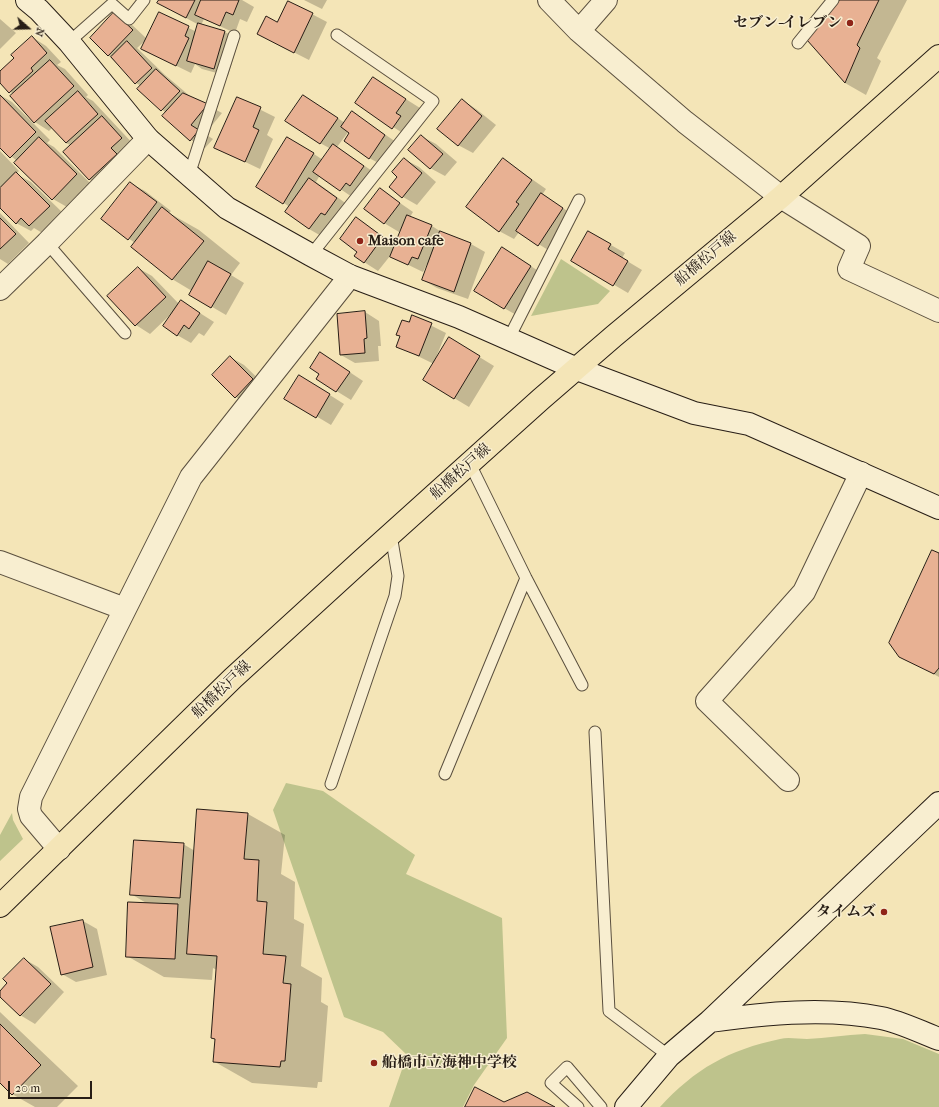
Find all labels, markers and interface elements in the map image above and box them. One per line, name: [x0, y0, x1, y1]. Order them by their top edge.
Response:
north arrow: [8, 8, 48, 48]
place label: セブン-イレブン: [733, 14, 842, 32]
marker: セブン-イレブン: [845, 18, 855, 28]
text: N: [32, 26, 47, 38]
street label: 船橋松戸線: [671, 228, 741, 290]
place label: Maison cafe: [368, 232, 444, 250]
marker: Maison cafe: [355, 236, 365, 246]
street label: 船橋松戸線: [427, 440, 495, 504]
street label: 船橋松戸線: [189, 657, 255, 723]
place label: タイムズ: [816, 903, 876, 921]
marker: タイムズ: [879, 907, 889, 917]
place label: 船橋市立海神中学校: [382, 1054, 517, 1072]
marker: 船橋市立海神中学校: [369, 1058, 379, 1068]
scale bar: [10, 1073, 94, 1099]
text: 20 m: [15, 1081, 40, 1095]

